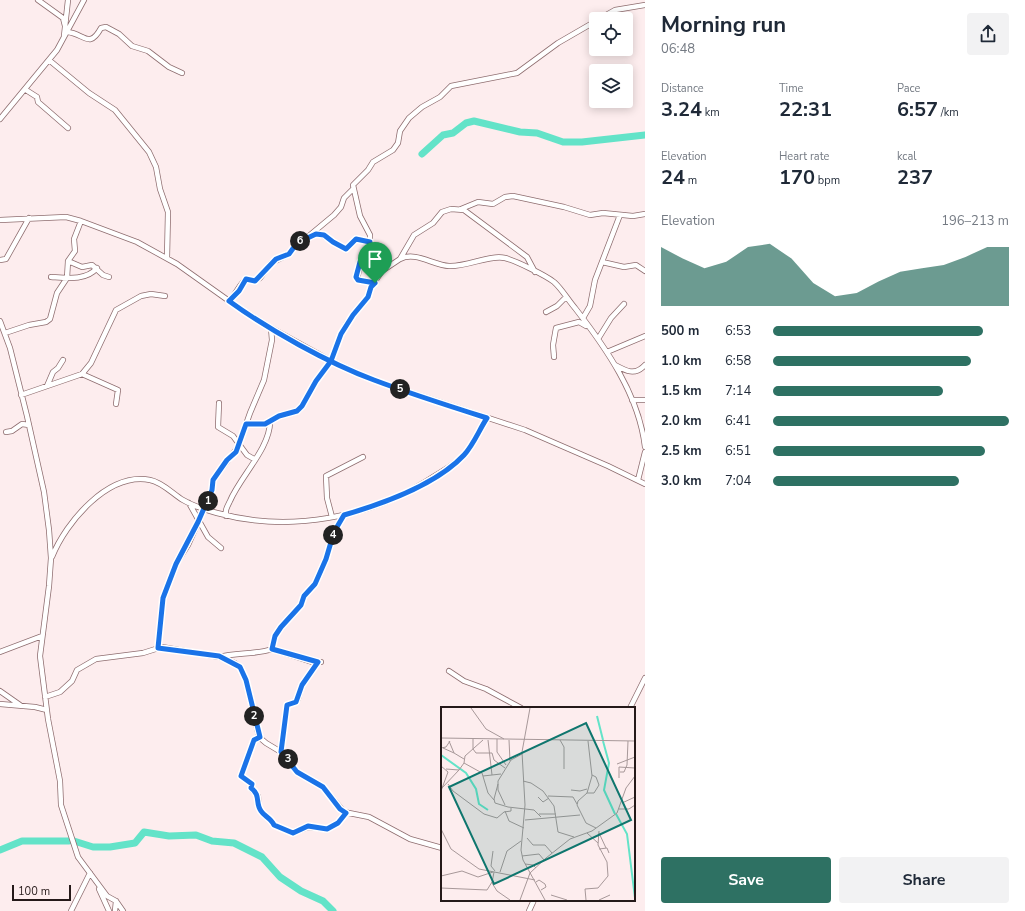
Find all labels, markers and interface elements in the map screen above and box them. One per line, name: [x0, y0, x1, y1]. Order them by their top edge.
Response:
text: Morning run: [661, 10, 786, 40]
map controls: [589, 12, 633, 108]
button: locate: [589, 12, 633, 56]
button: share: [967, 13, 1009, 55]
text: 06:48: [661, 40, 695, 58]
button: layers: [589, 64, 633, 108]
text: Distance: [661, 81, 704, 96]
text: Time: [779, 81, 803, 96]
text: Pace: [897, 81, 920, 96]
text: 3.24: [661, 96, 702, 123]
text: 22:31: [779, 96, 832, 123]
text: 6:57: [897, 96, 938, 123]
text: km: [702, 105, 720, 120]
text: /km: [938, 105, 959, 120]
text: Elevation: [661, 149, 707, 164]
text: Heart rate: [779, 149, 829, 164]
text: kcal: [897, 149, 917, 164]
text: 24: [661, 164, 685, 191]
text: 170: [779, 164, 815, 191]
text: 237: [897, 164, 933, 191]
text: m: [685, 173, 697, 188]
text: bpm: [815, 173, 840, 188]
text: Elevation: [661, 212, 715, 230]
text: 196–213 m: [941, 212, 1009, 230]
pin: 6: [290, 231, 310, 251]
text: 6: [297, 233, 303, 248]
pin: [358, 242, 392, 283]
icon: arrive: [364, 248, 386, 270]
text: 500 m: [661, 322, 699, 340]
text: 6:53: [725, 322, 751, 340]
text: 1.0 km: [661, 352, 702, 370]
text: 6:58: [725, 352, 751, 370]
pin: 5: [390, 379, 410, 399]
text: 5: [397, 381, 403, 396]
text: 1.5 km: [661, 382, 702, 400]
text: 7:14: [725, 382, 751, 400]
text: 2.0 km: [661, 412, 702, 430]
text: 6:41: [725, 412, 751, 430]
text: 2.5 km: [661, 442, 702, 460]
text: 6:51: [725, 442, 751, 460]
text: 3.0 km: [661, 472, 702, 490]
text: 7:04: [725, 472, 751, 490]
pin: 1: [198, 491, 218, 511]
text: 1: [205, 493, 211, 508]
pin: 4: [323, 525, 343, 545]
text: 4: [330, 527, 336, 542]
pin: 2: [244, 706, 264, 726]
inset map: [441, 707, 635, 901]
text: 2: [251, 708, 257, 723]
pin: 3: [278, 749, 298, 769]
text: 3: [285, 751, 291, 766]
button: Save: [661, 857, 831, 903]
button: Share: [839, 857, 1009, 903]
scale bar: [12, 883, 71, 902]
text: 100 m: [18, 884, 50, 899]

